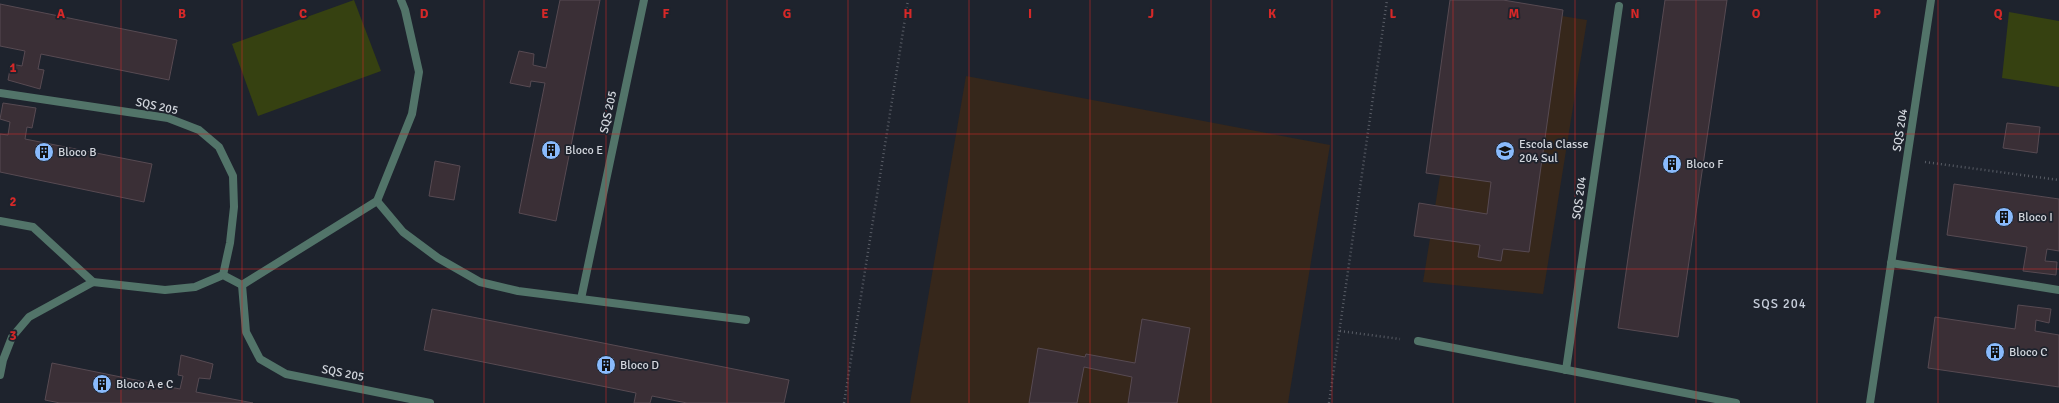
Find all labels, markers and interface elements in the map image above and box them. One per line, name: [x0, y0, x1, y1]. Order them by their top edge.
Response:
text: A: [57, 6, 66, 22]
text: B: [178, 6, 186, 22]
text: C: [299, 6, 307, 22]
text: D: [420, 6, 429, 22]
text: E: [541, 6, 549, 22]
text: F: [663, 6, 670, 22]
text: G: [783, 6, 791, 22]
text: H: [904, 6, 912, 22]
text: I: [1028, 6, 1032, 22]
text: J: [1148, 6, 1154, 22]
text: K: [1268, 6, 1276, 22]
text: L: [1390, 6, 1397, 22]
text: M: [1509, 6, 1520, 22]
text: N: [1630, 6, 1640, 22]
text: O: [1752, 6, 1761, 22]
text: P: [1873, 6, 1881, 22]
text: Q: [1994, 6, 2003, 22]
text: 1: [9, 60, 17, 76]
street label: SQS 205: [597, 89, 620, 135]
street label: SQS 205: [134, 95, 180, 118]
street label: SQS 204: [1890, 107, 1911, 153]
place label: Escola Classe 204 Sul: [1519, 137, 1589, 166]
building icon: Bloco E: [540, 139, 562, 161]
school or university icon: Escola Classe 204 Sul: [1494, 140, 1516, 162]
building icon: Bloco B: [33, 141, 55, 163]
place label: Bloco E: [565, 143, 603, 158]
place label: Bloco B: [58, 145, 97, 160]
building icon: Bloco F: [1661, 153, 1683, 175]
place label: Bloco F: [1686, 157, 1724, 172]
street label: SQS 204: [1569, 175, 1590, 221]
text: 2: [9, 194, 17, 210]
building icon: Bloco I: [1993, 206, 2015, 228]
place label: Bloco I: [2018, 210, 2053, 225]
district label: SQS 204: [1753, 296, 1807, 312]
text: 3: [9, 328, 17, 344]
building icon: Bloco C: [1984, 341, 2006, 363]
place label: Bloco C: [2009, 345, 2048, 360]
building icon: Bloco D: [595, 354, 617, 376]
place label: Bloco D: [620, 358, 659, 373]
street label: SQS 205: [320, 362, 366, 385]
building icon: Bloco A e C: [91, 373, 113, 395]
place label: Bloco A e C: [116, 377, 173, 392]

